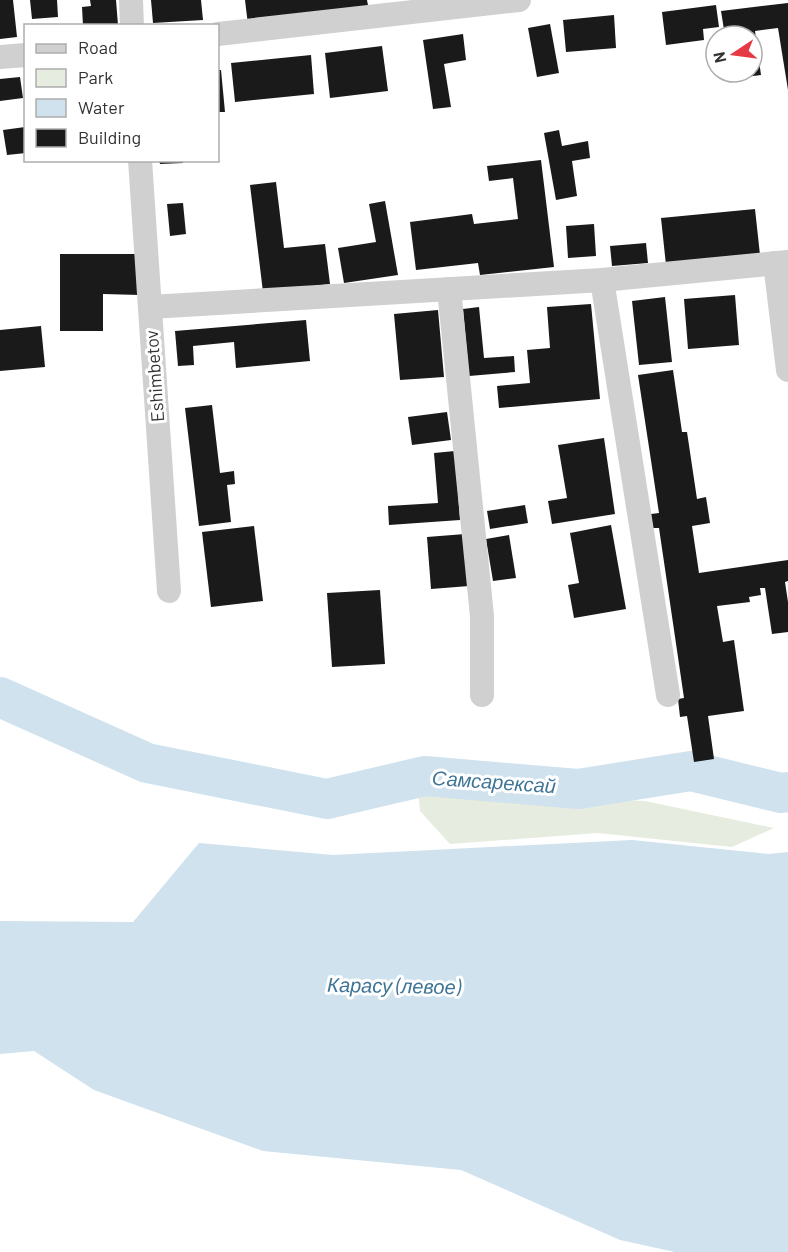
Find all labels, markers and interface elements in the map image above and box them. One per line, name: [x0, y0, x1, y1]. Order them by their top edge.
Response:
legend: [24, 24, 219, 162]
north arrow: [704, 24, 764, 84]
text: Road: [78, 36, 118, 58]
text: N: [708, 50, 729, 65]
text: Park: [78, 66, 113, 88]
text: Water: [78, 96, 125, 118]
text: Building: [78, 126, 141, 148]
street label: Eshimbetov: [140, 329, 168, 423]
water label: Самсарексай: [431, 765, 557, 797]
water label: Карасу (левое): [327, 972, 462, 998]

